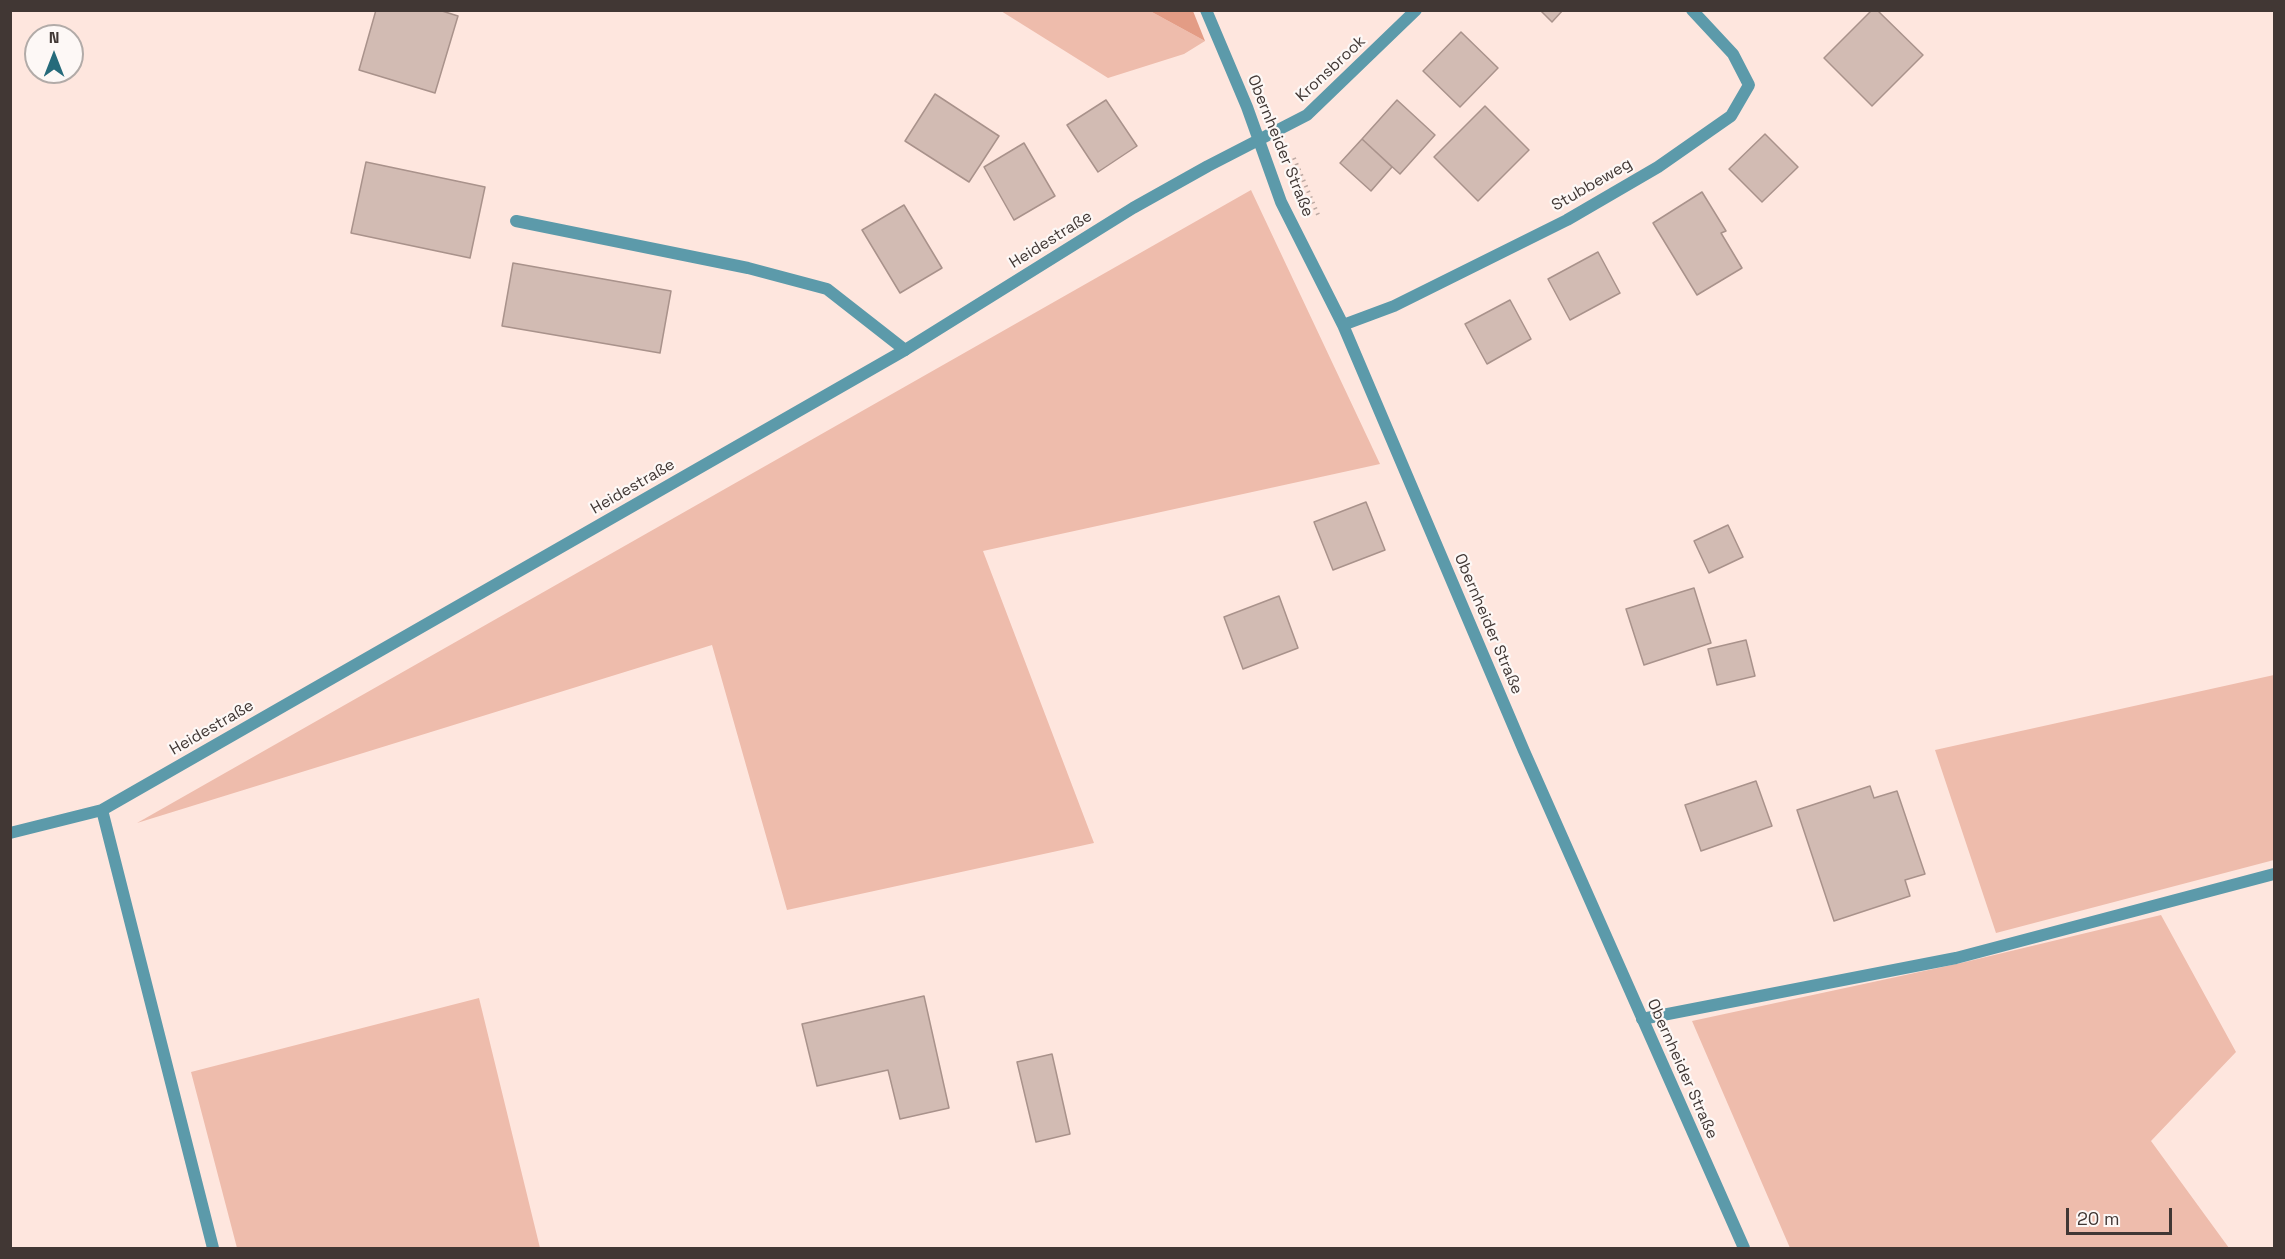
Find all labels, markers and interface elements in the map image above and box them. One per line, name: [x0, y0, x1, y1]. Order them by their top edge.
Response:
north arrow: [24, 24, 84, 84]
text: N: [49, 27, 59, 48]
street label: Kronsbrook: [1292, 32, 1370, 106]
street label: Obernheider Straße: [1243, 72, 1317, 220]
street label: Stubbeweg: [1549, 154, 1635, 216]
street label: Heidestraße: [1006, 207, 1096, 273]
street label: Heidestraße: [588, 455, 678, 519]
street label: Obernheider Straße: [1450, 551, 1526, 697]
street label: Heidestraße: [167, 696, 257, 760]
street label: Obernheider Straße: [1643, 996, 1721, 1142]
scale bar: [2069, 1196, 2176, 1234]
text: 20 m: [2077, 1207, 2120, 1230]

